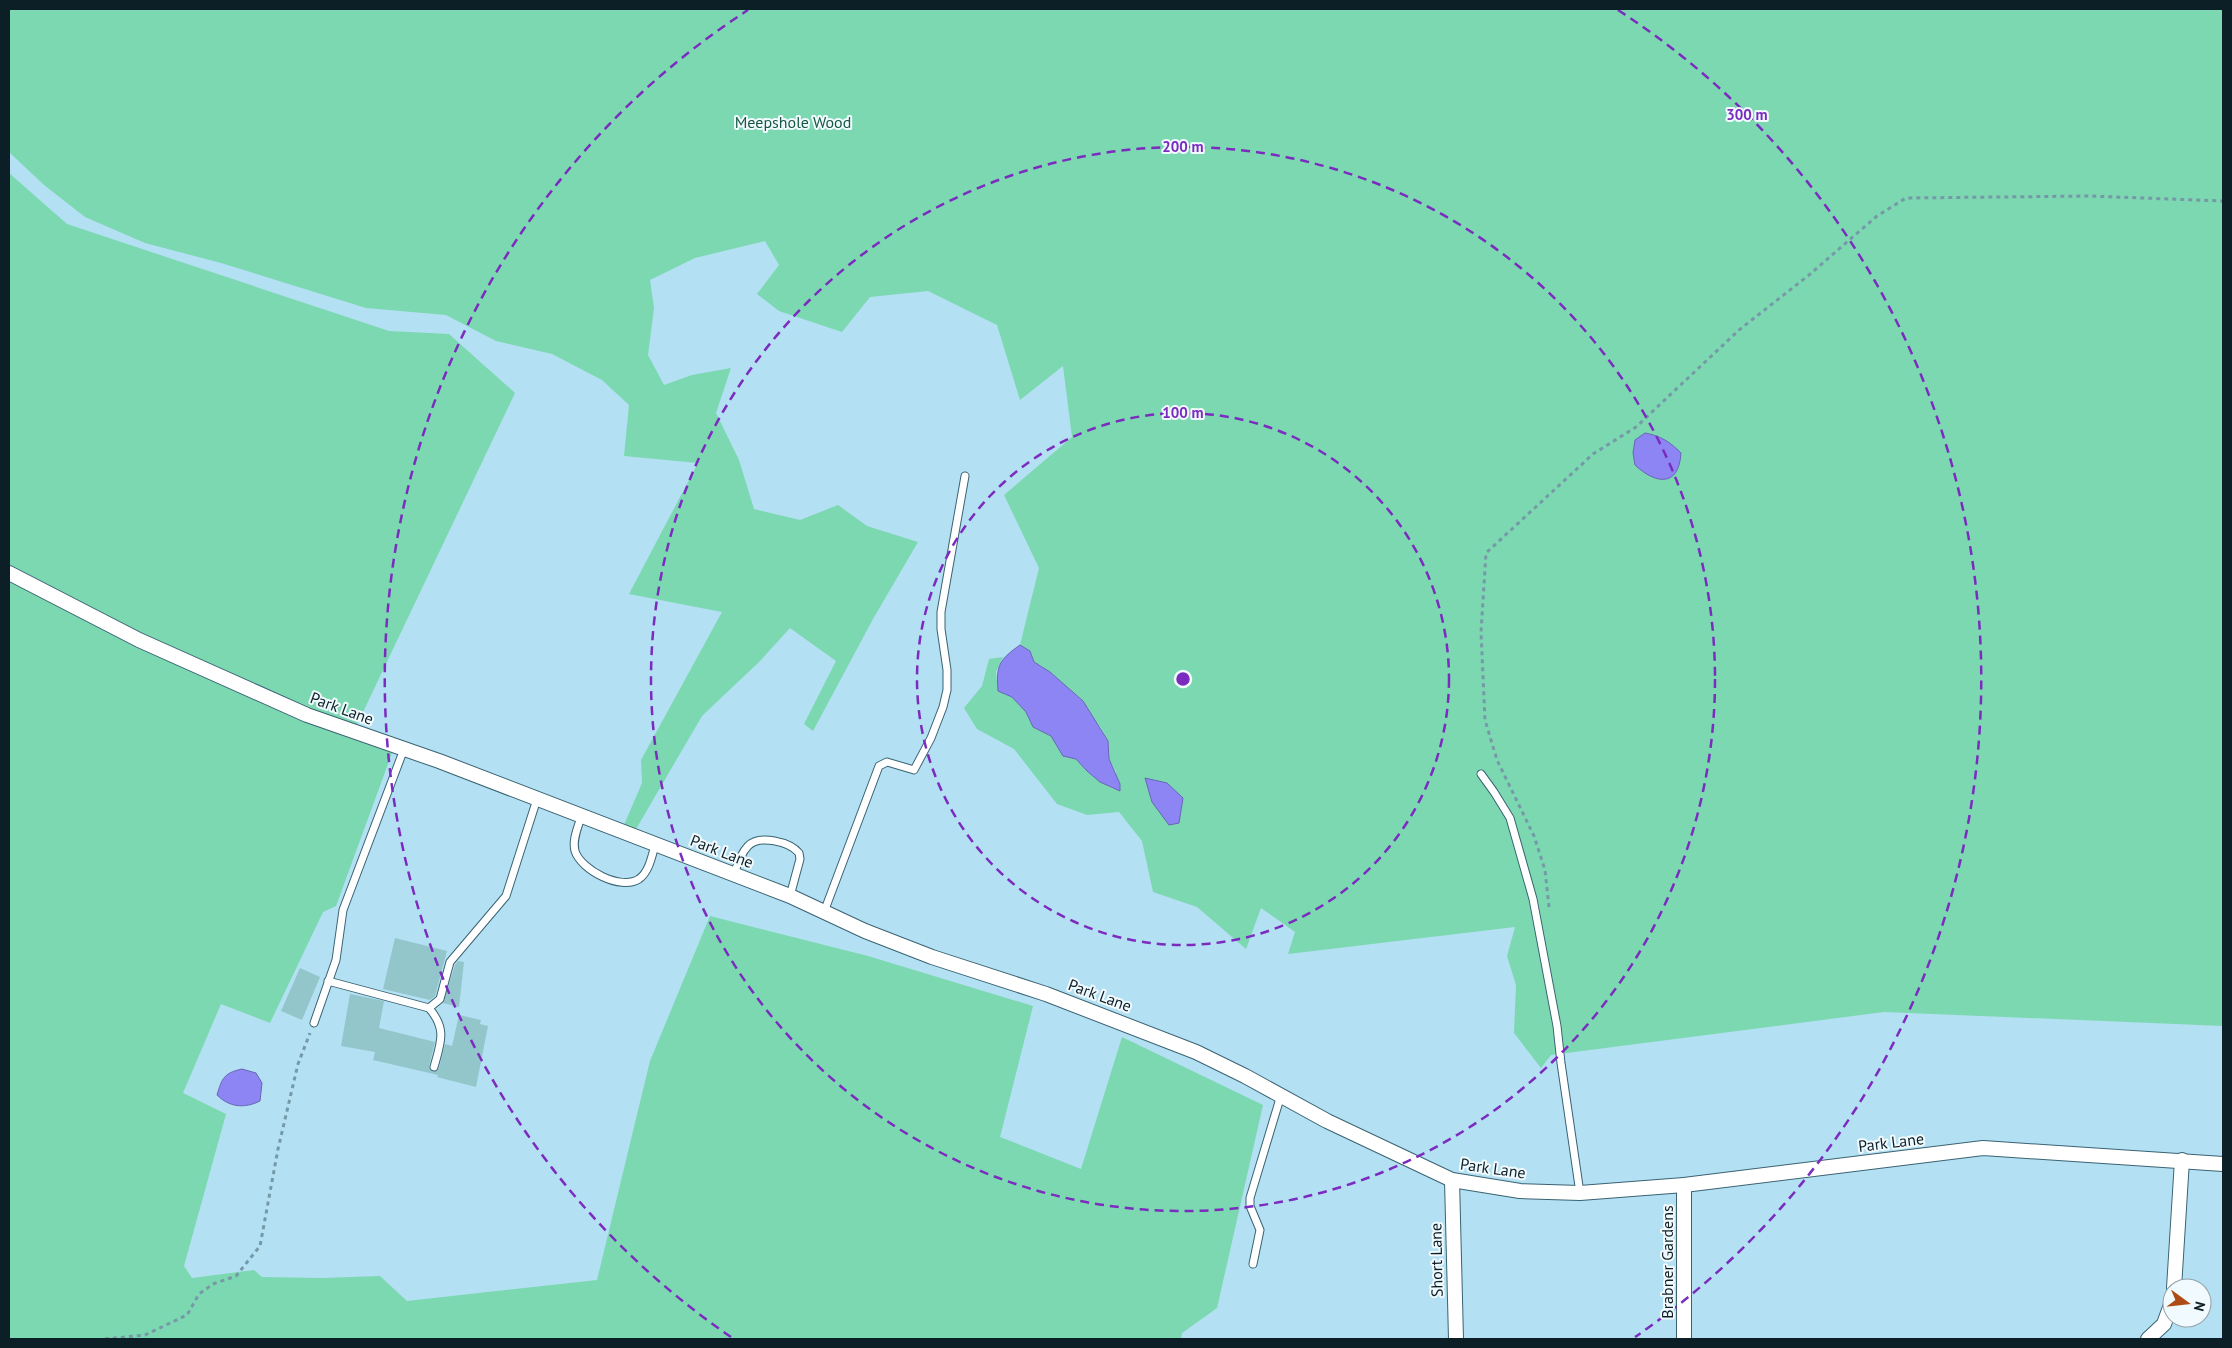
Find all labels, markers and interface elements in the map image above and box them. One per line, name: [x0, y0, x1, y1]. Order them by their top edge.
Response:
text: 300 m: [1726, 105, 1768, 124]
park label: Meepshole Wood: [735, 112, 851, 132]
text: 200 m: [1162, 137, 1204, 156]
text: 100 m: [1162, 403, 1204, 422]
centre of rings: [1174, 670, 1192, 688]
street label: Park Lane: [308, 687, 376, 729]
street label: Park Lane: [688, 830, 756, 872]
street label: Park Lane: [1066, 974, 1134, 1016]
street label: Park Lane: [1857, 1128, 1925, 1156]
street label: Park Lane: [1459, 1154, 1527, 1182]
street label: Brabner Gardens: [1657, 1205, 1677, 1319]
street label: Short Lane: [1425, 1223, 1447, 1297]
north arrow: [2162, 1278, 2212, 1328]
text: N: [2190, 1300, 2209, 1313]

